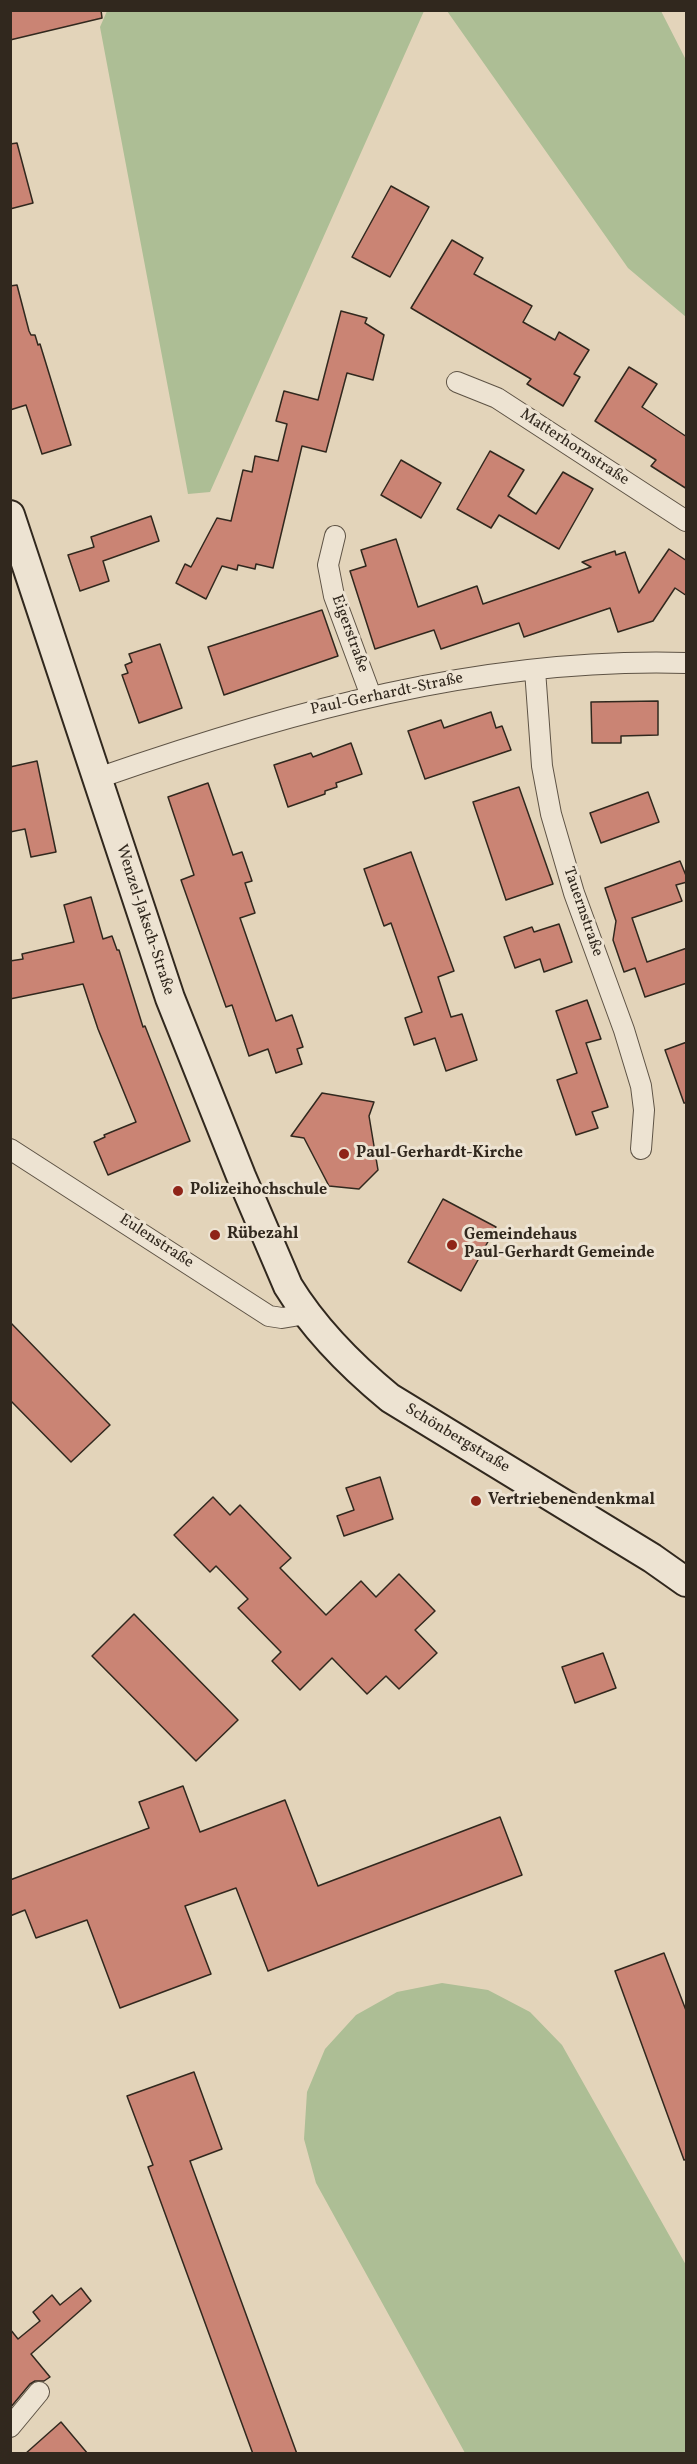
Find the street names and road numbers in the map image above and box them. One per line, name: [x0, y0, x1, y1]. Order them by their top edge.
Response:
street label: Matterhornstraße: [516, 406, 632, 490]
street label: Eigerstraße: [326, 593, 372, 675]
street label: Paul-Gerhardt-Straße: [309, 669, 465, 721]
street label: Wenzel-Jaksch-Straße: [111, 842, 177, 998]
street label: Tauernstraße: [558, 865, 606, 959]
street label: Eulenstraße: [115, 1211, 197, 1273]
street label: Schönbergstraße: [401, 1400, 513, 1478]

